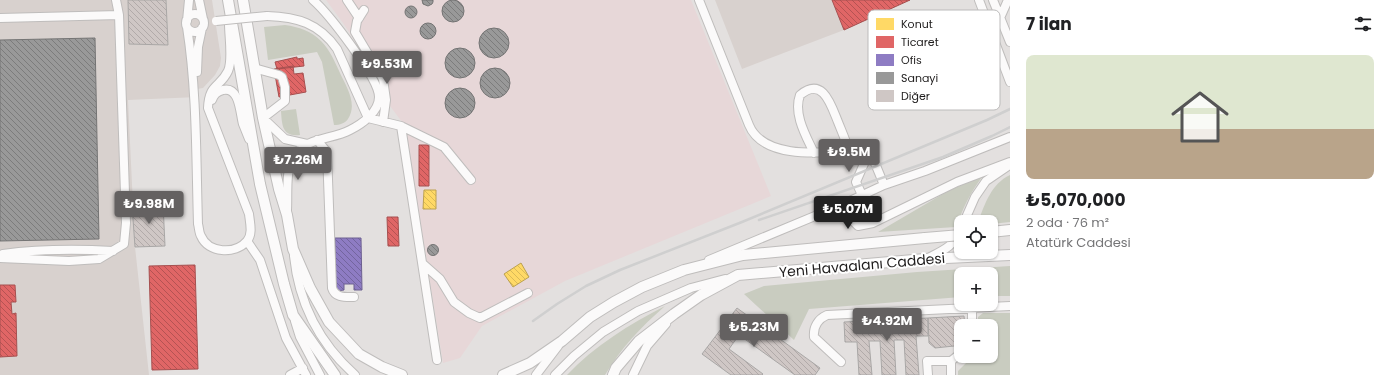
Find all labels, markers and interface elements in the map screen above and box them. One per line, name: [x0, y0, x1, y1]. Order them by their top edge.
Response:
legend: [868, 10, 1000, 110]
text: 7 ilan: [1026, 12, 1072, 36]
icon: filters: [1352, 13, 1374, 35]
text: Konut: [901, 16, 933, 32]
text: Ticaret: [901, 34, 939, 50]
pin: ₺9.53M: [354, 51, 420, 85]
text: Ofis: [901, 52, 922, 68]
text: ₺9.53M: [362, 54, 412, 73]
text: Sanayi: [901, 70, 939, 86]
icon: home: [1164, 81, 1236, 153]
text: Diğer: [901, 88, 930, 104]
pin: ₺9.5M: [821, 139, 877, 173]
text: ₺9.5M: [828, 142, 870, 161]
pin: ₺7.26M: [265, 147, 331, 181]
text: ₺7.26M: [273, 150, 323, 169]
text: ₺5,070,000: [1026, 188, 1126, 212]
pin: ₺9.98M: [116, 191, 182, 225]
text: ₺9.98M: [124, 194, 174, 213]
pin: ₺5.07M: [815, 196, 881, 230]
text: ₺5.07M: [823, 199, 873, 218]
text: 2 oda · 76 m²: [1026, 213, 1109, 232]
map controls: [954, 215, 998, 363]
button: locate: [954, 215, 998, 259]
text: Atatürk Caddesi: [1026, 233, 1131, 252]
street label: Yeni Havaalanı Caddesi: [778, 248, 946, 282]
button: +: [954, 267, 998, 311]
pin: ₺4.92M: [854, 308, 920, 342]
text: ₺4.92M: [862, 311, 912, 330]
pin: ₺5.23M: [721, 314, 787, 348]
text: ₺5.23M: [729, 317, 779, 336]
button: −: [954, 319, 998, 363]

